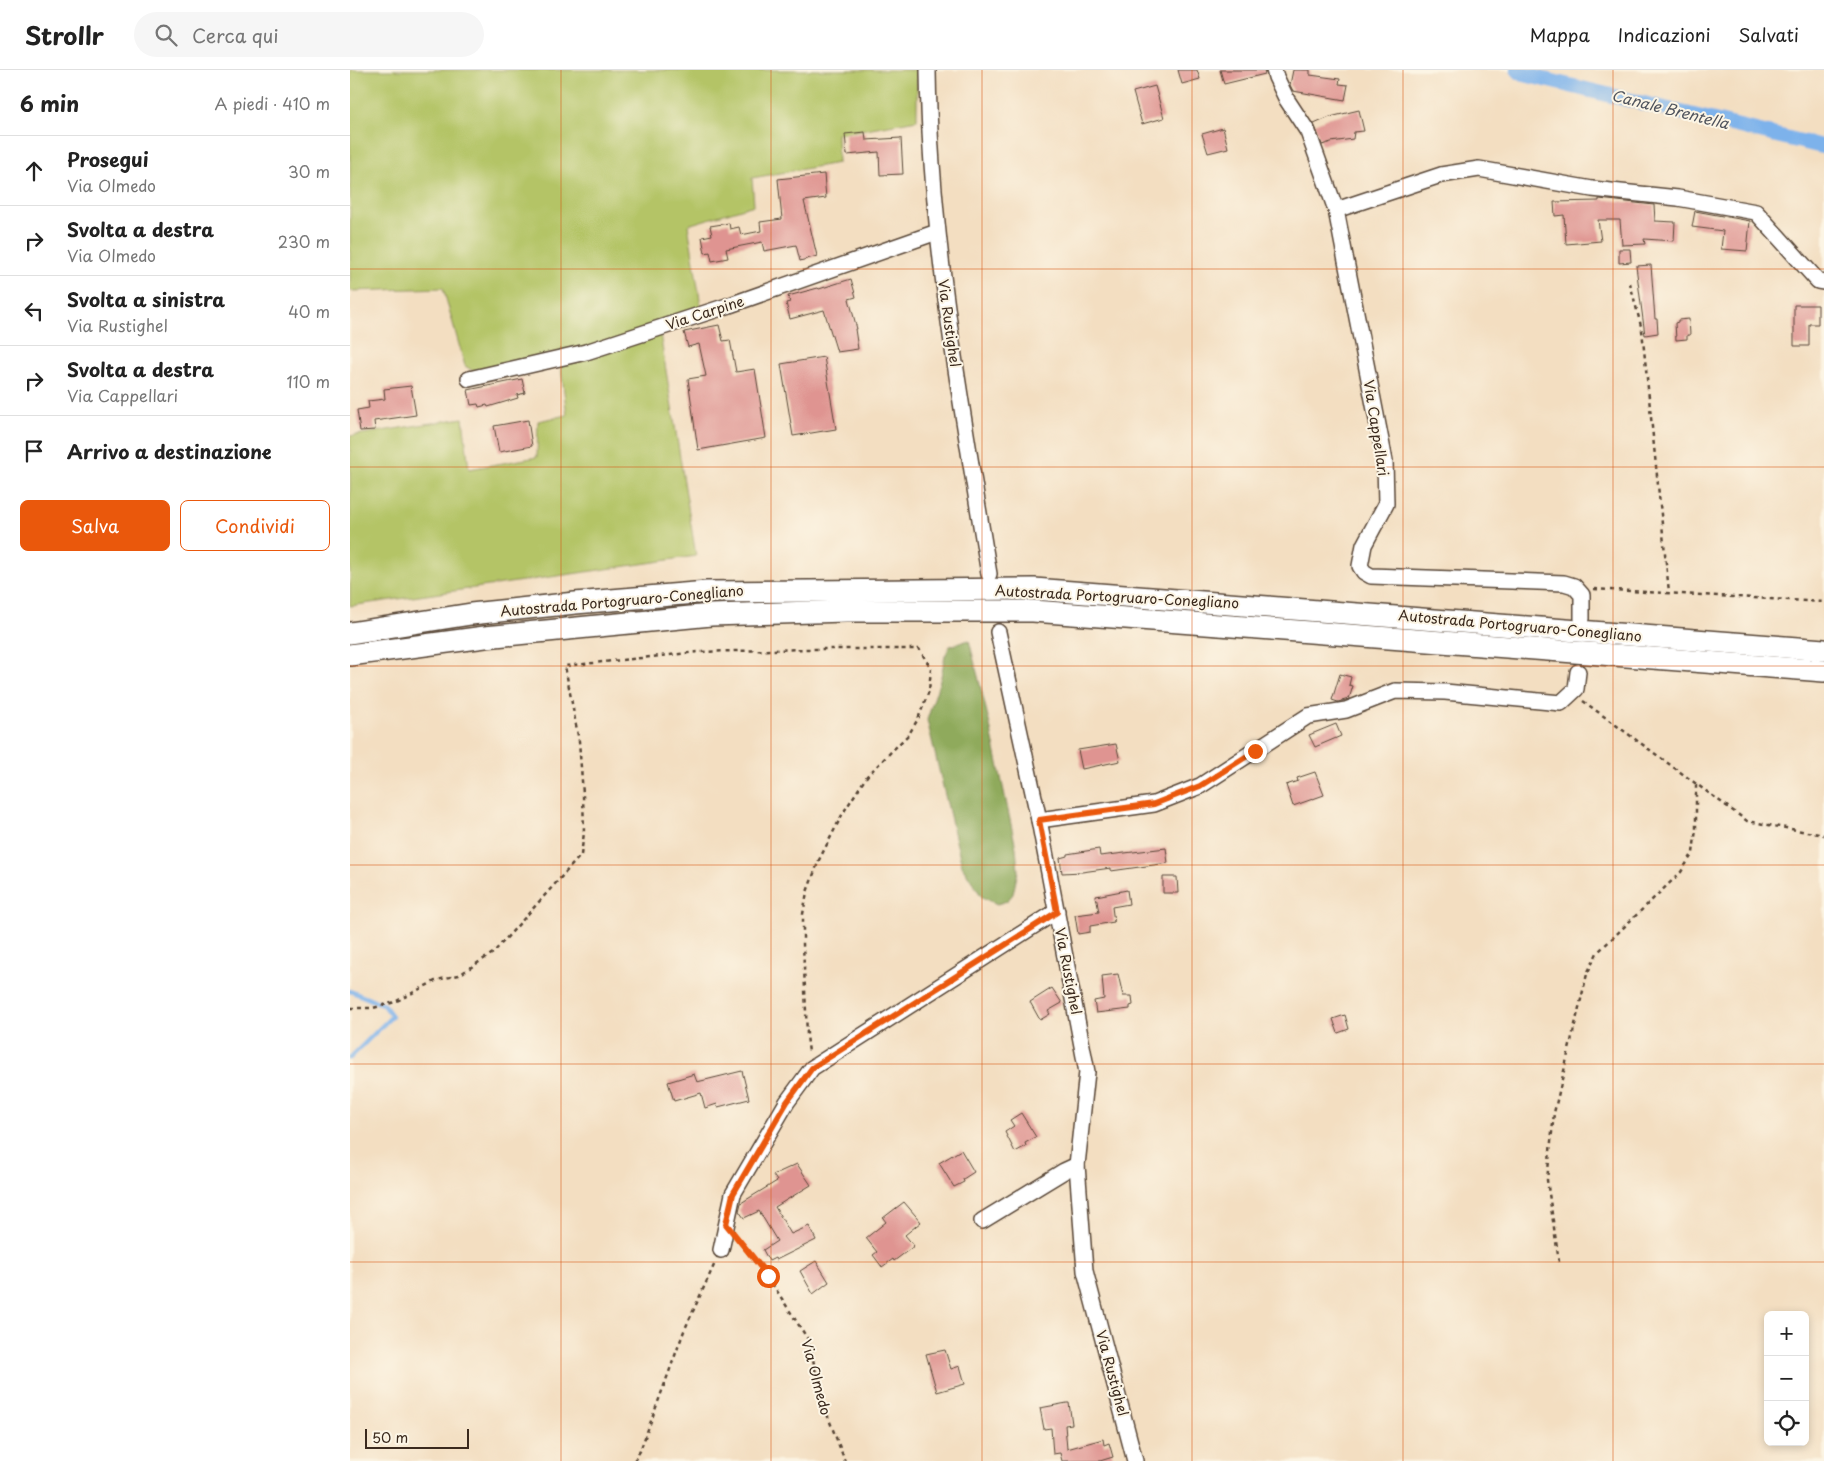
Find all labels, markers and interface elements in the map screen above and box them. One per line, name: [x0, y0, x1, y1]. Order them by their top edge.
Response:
search box: [134, 12, 484, 57]
text: Strollr: [25, 17, 104, 53]
icon: search: [152, 21, 180, 49]
text: Cerca qui: [192, 21, 279, 49]
text: Mappa: [1530, 21, 1590, 48]
text: Indicazioni: [1618, 21, 1711, 48]
text: Salvati: [1739, 21, 1799, 48]
water label: Canale Brentella: [1609, 83, 1732, 134]
text: 6 min: [20, 87, 79, 119]
text: A piedi · 410 m: [214, 91, 330, 115]
text: Prosegui: [67, 145, 149, 173]
icon: ahead: [20, 157, 48, 185]
text: 30 m: [288, 159, 330, 183]
text: Via Olmedo: [67, 173, 156, 197]
text: Svolta a destra: [67, 215, 214, 243]
icon: right: [20, 227, 48, 255]
text: 230 m: [278, 229, 330, 253]
text: Via Olmedo: [67, 243, 156, 267]
street label: Via Rustighel: [933, 278, 966, 368]
text: Svolta a sinistra: [67, 285, 225, 313]
street label: Via Carpine: [663, 290, 747, 335]
icon: left: [20, 297, 48, 325]
text: 40 m: [288, 299, 330, 323]
text: Via Rustighel: [67, 313, 168, 337]
text: Svolta a destra: [67, 355, 214, 383]
icon: right: [20, 367, 48, 395]
text: 110 m: [287, 369, 330, 393]
street label: Via Cappellari: [1359, 378, 1394, 478]
text: Via Cappellari: [67, 383, 178, 407]
icon: arrive: [20, 437, 48, 465]
text: Arrivo a destinazione: [67, 437, 272, 465]
button: Salva: [20, 500, 170, 551]
button: Condividi: [180, 500, 330, 551]
street label: Autostrada Portogruaro-Conegliano: [499, 579, 745, 622]
street label: Autostrada Portogruaro-Conegliano: [995, 580, 1240, 613]
street label: Autostrada Portogruaro-Conegliano: [1397, 604, 1643, 647]
route end: [1244, 740, 1267, 763]
street label: Via Rustighel: [1050, 926, 1087, 1016]
route start: [757, 1265, 780, 1288]
map controls: [1764, 1311, 1809, 1446]
button: +: [1764, 1311, 1809, 1356]
street label: Via Rustighel: [1091, 1328, 1134, 1418]
street label: Via Olmedo: [796, 1337, 837, 1417]
button: −: [1764, 1356, 1809, 1401]
button: locate: [1764, 1401, 1809, 1446]
scale bar: [365, 1426, 469, 1449]
text: 50 m: [372, 1427, 408, 1448]

